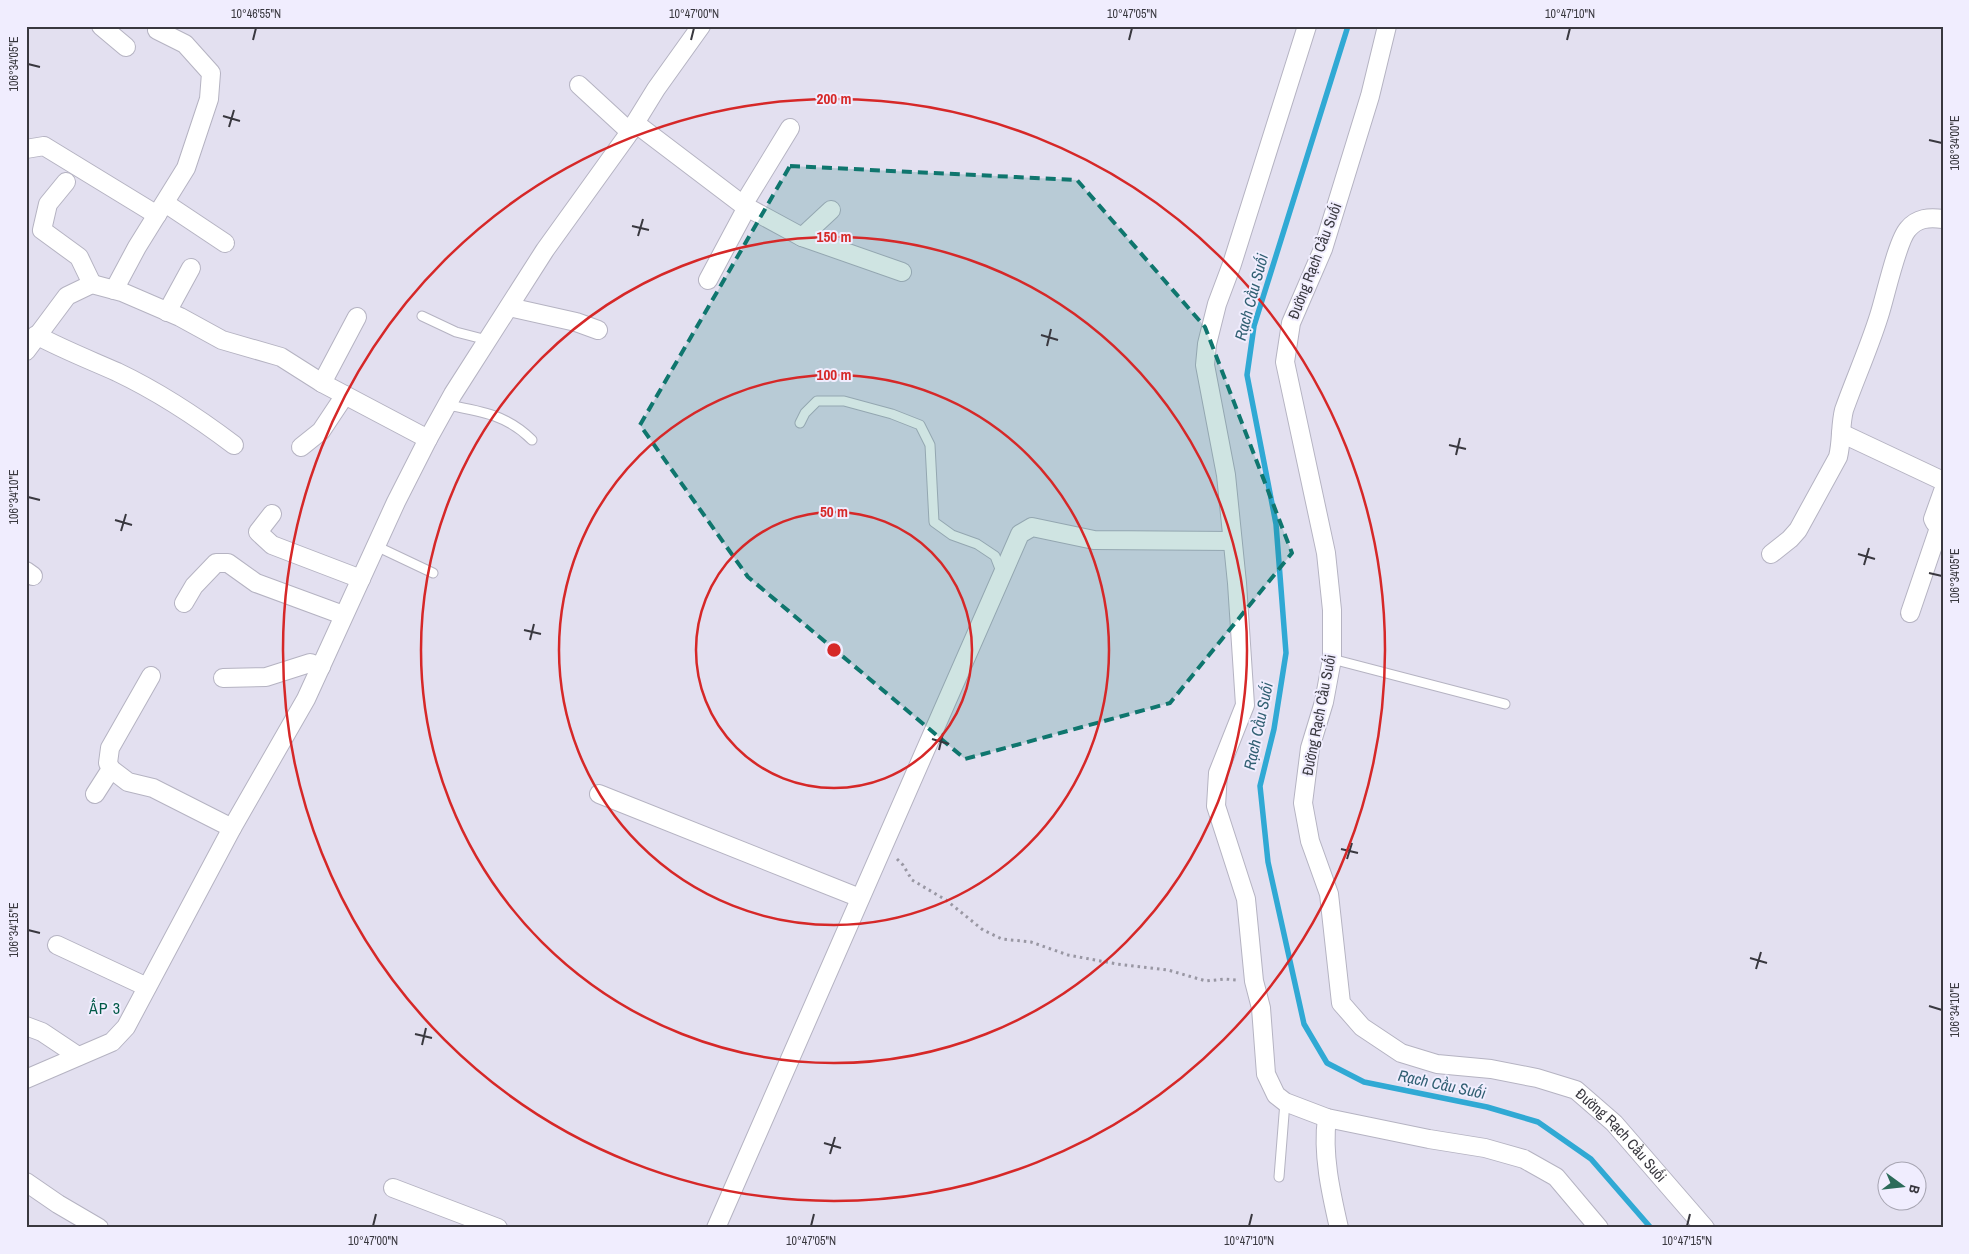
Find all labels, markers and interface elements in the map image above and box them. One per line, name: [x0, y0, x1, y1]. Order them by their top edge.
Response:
text: 10°46'55"N: [231, 6, 281, 22]
text: 10°47'00"N: [669, 6, 719, 22]
text: 10°47'05"N: [1107, 6, 1157, 22]
text: 10°47'10"N: [1545, 6, 1595, 22]
text: 106°34'05"E: [6, 36, 22, 92]
text: 200 m: [817, 88, 851, 109]
text: 106°34'00"E: [1947, 115, 1963, 171]
street label: Đường Rạch Cầu Suối: [1283, 200, 1346, 322]
text: 150 m: [817, 226, 851, 247]
water label: Rạch Cầu Suối: [1229, 251, 1273, 343]
text: 100 m: [817, 364, 851, 385]
text: 106°34'10"E: [6, 469, 22, 525]
text: 50 m: [820, 501, 848, 522]
text: 106°34'05"E: [1947, 548, 1963, 604]
centre of rings: [825, 641, 843, 659]
street label: Đường Rạch Cầu Suối: [1296, 652, 1341, 777]
water label: Rạch Cầu Suối: [1238, 680, 1278, 772]
text: 106°34'15"E: [6, 902, 22, 958]
text: 106°34'10"E: [1947, 982, 1963, 1038]
district label: ẤP 3: [88, 997, 121, 1019]
water label: Rạch Cầu Suối: [1396, 1064, 1488, 1104]
street label: Đường Rạch Cầu Suối: [1571, 1083, 1672, 1186]
north arrow: [1876, 1162, 1926, 1212]
text: B: [1905, 1183, 1924, 1196]
text: 10°47'00"N: [348, 1233, 398, 1249]
text: 10°47'05"N: [786, 1233, 836, 1249]
text: 10°47'10"N: [1224, 1233, 1274, 1249]
text: 10°47'15"N: [1662, 1233, 1712, 1249]

